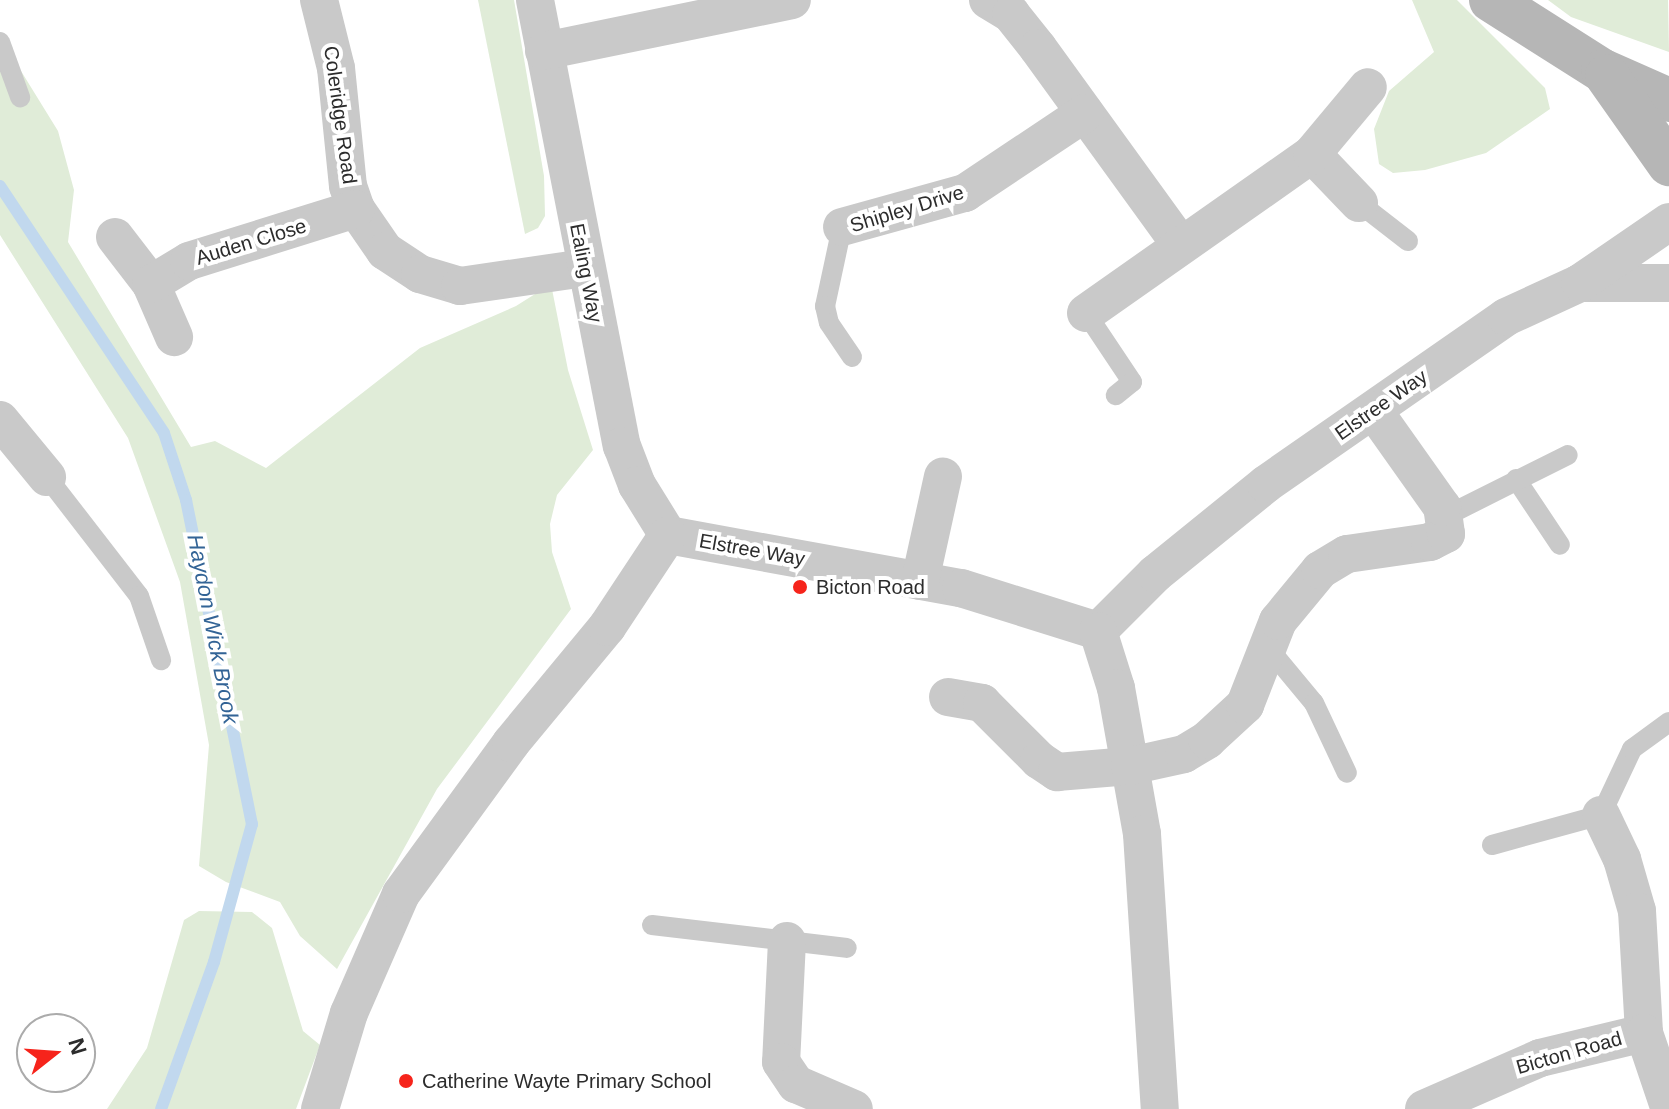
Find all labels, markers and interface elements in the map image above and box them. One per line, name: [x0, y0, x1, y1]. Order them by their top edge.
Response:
street label: Coleridge Road: [318, 45, 362, 185]
street label: Shipley Drive: [847, 180, 967, 238]
street label: Auden Close: [193, 214, 309, 270]
street label: Ealing Way: [565, 221, 607, 325]
street label: Elstree Way: [1330, 364, 1432, 446]
street label: Elstree Way: [697, 529, 807, 571]
water label: Haydon Wick Brook: [182, 532, 244, 726]
place label: Bicton Road: [816, 575, 925, 599]
marker: Bicton Road: [791, 578, 809, 596]
north arrow: [16, 1013, 96, 1093]
street label: Bicton Road: [1513, 1026, 1625, 1080]
text: N: [63, 1035, 92, 1058]
place label: Catherine Wayte Primary School: [422, 1069, 711, 1093]
marker: Catherine Wayte Primary School: [397, 1072, 415, 1090]

